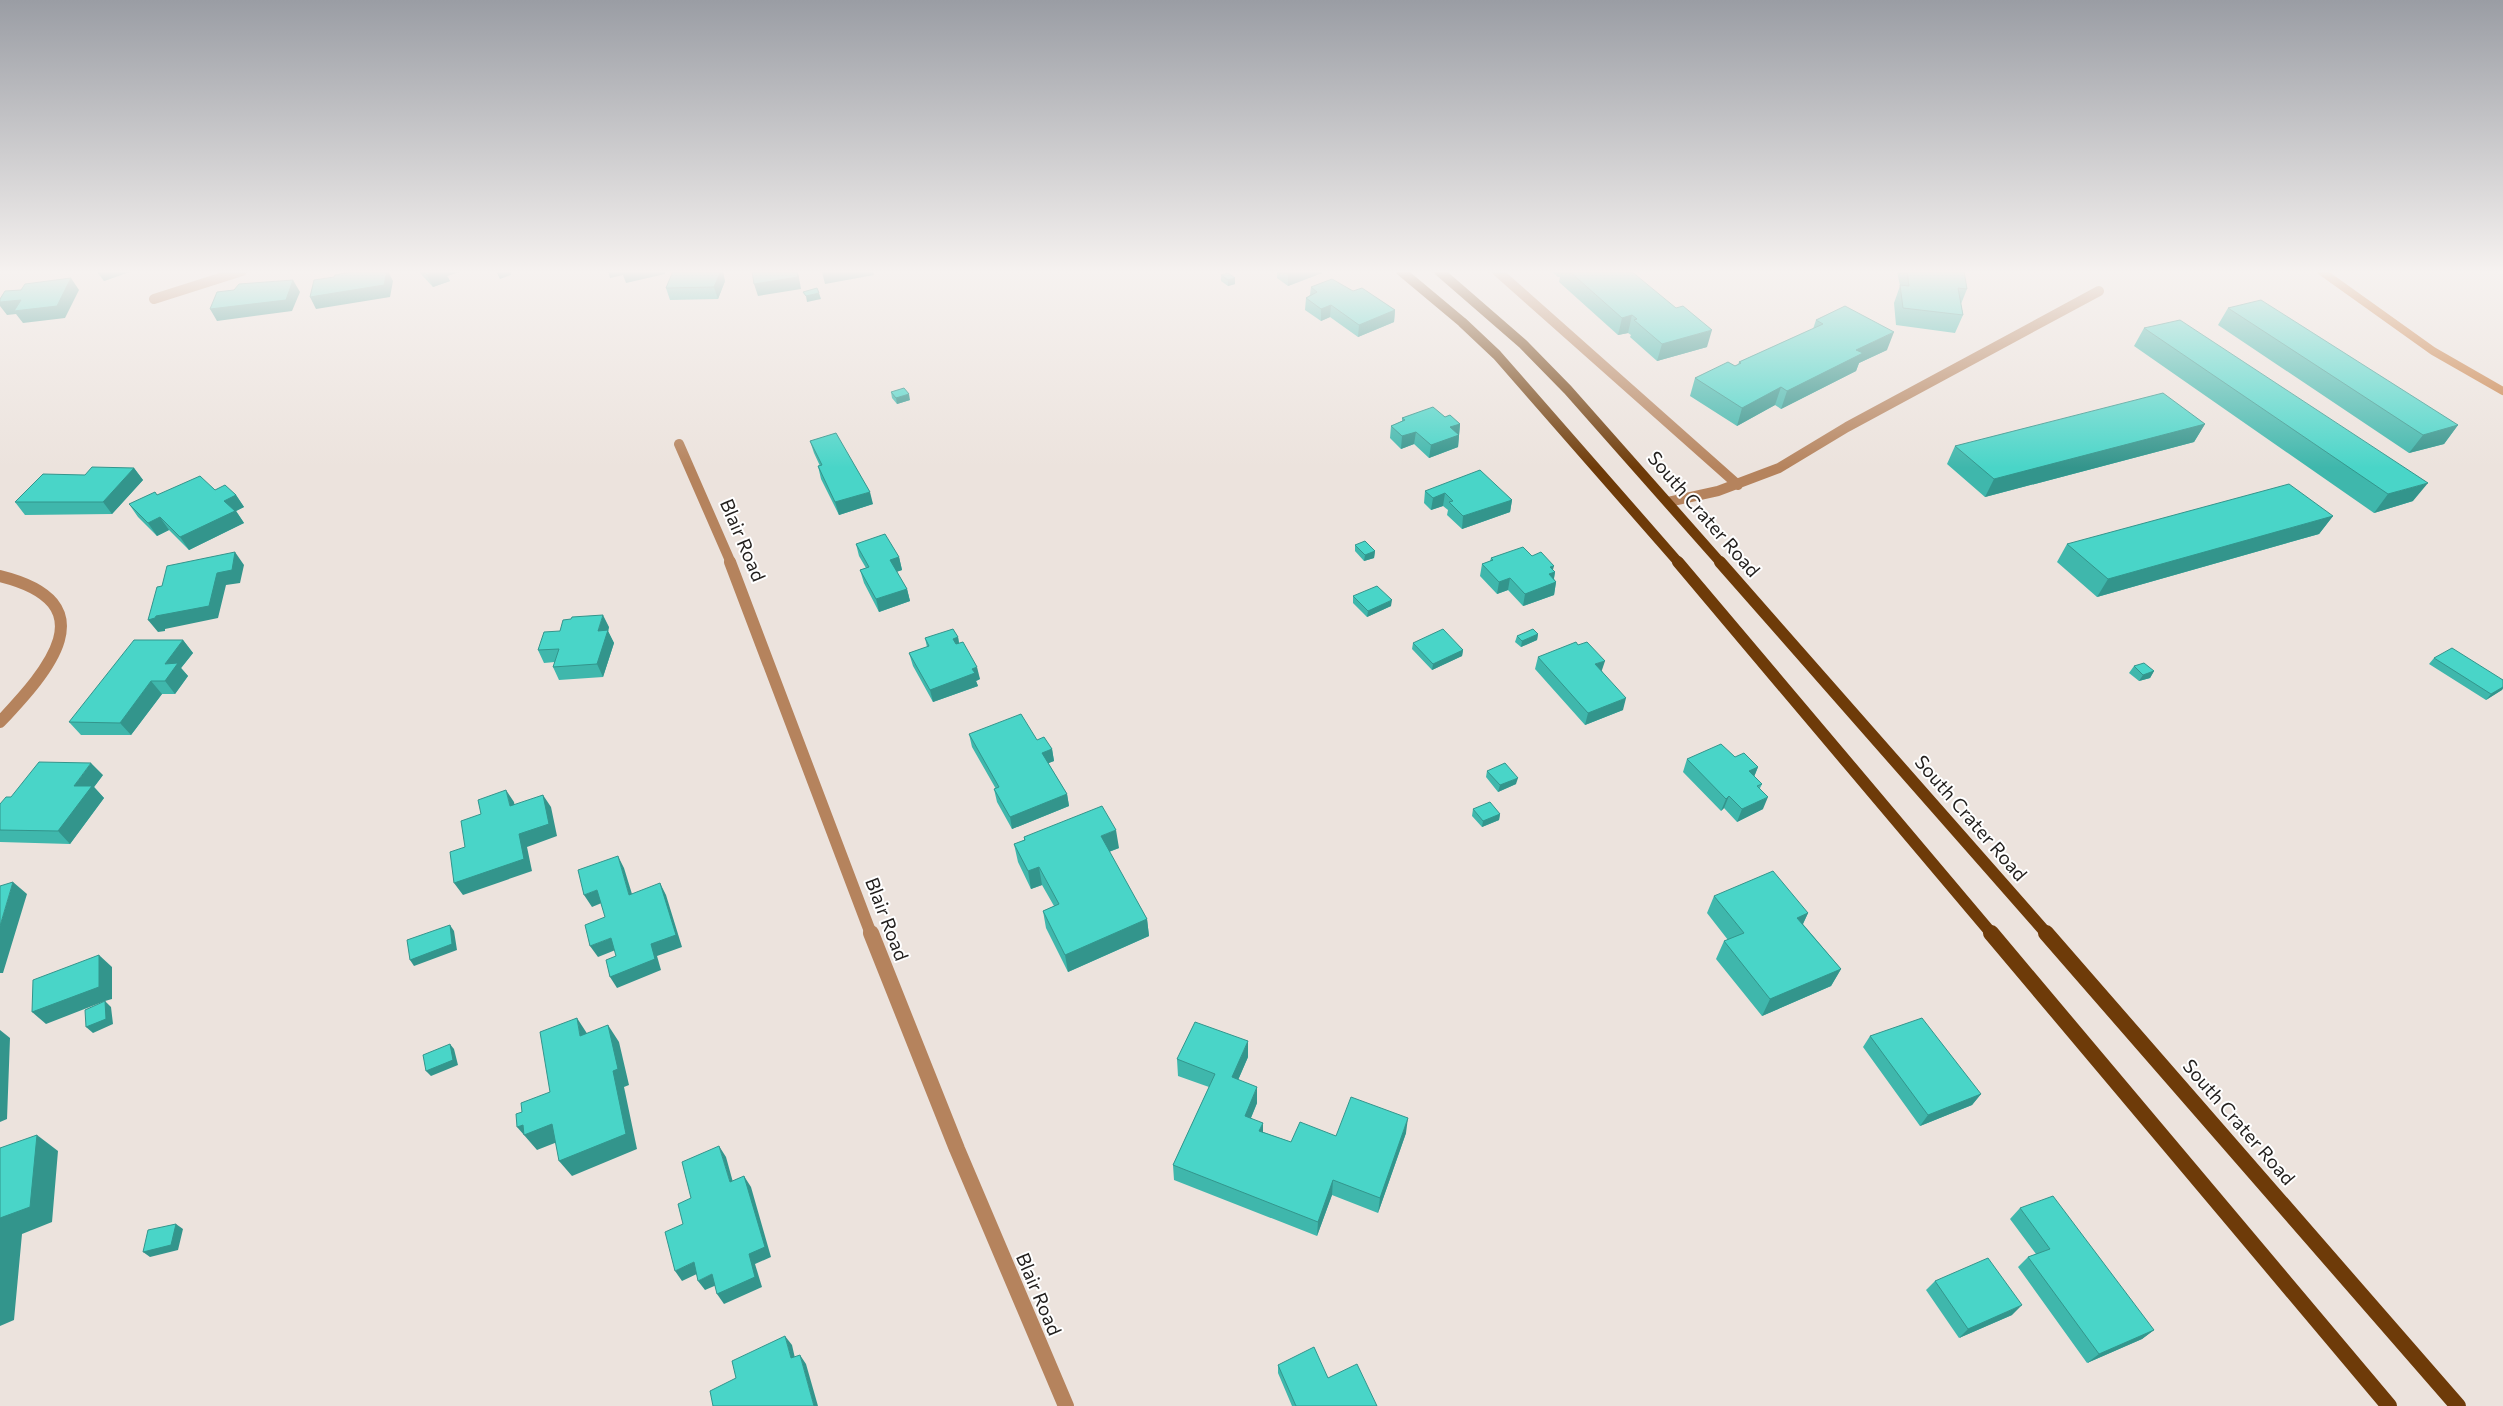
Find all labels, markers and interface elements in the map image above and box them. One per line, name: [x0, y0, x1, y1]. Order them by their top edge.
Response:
street label: South Crater Road: [1644, 446, 1765, 581]
street label: Blair Road: [716, 495, 771, 585]
street label: South Crater Road: [1911, 750, 2032, 885]
street label: Blair Road: [861, 874, 914, 964]
street label: South Crater Road: [2179, 1054, 2300, 1189]
street label: Blair Road: [1012, 1249, 1067, 1339]

